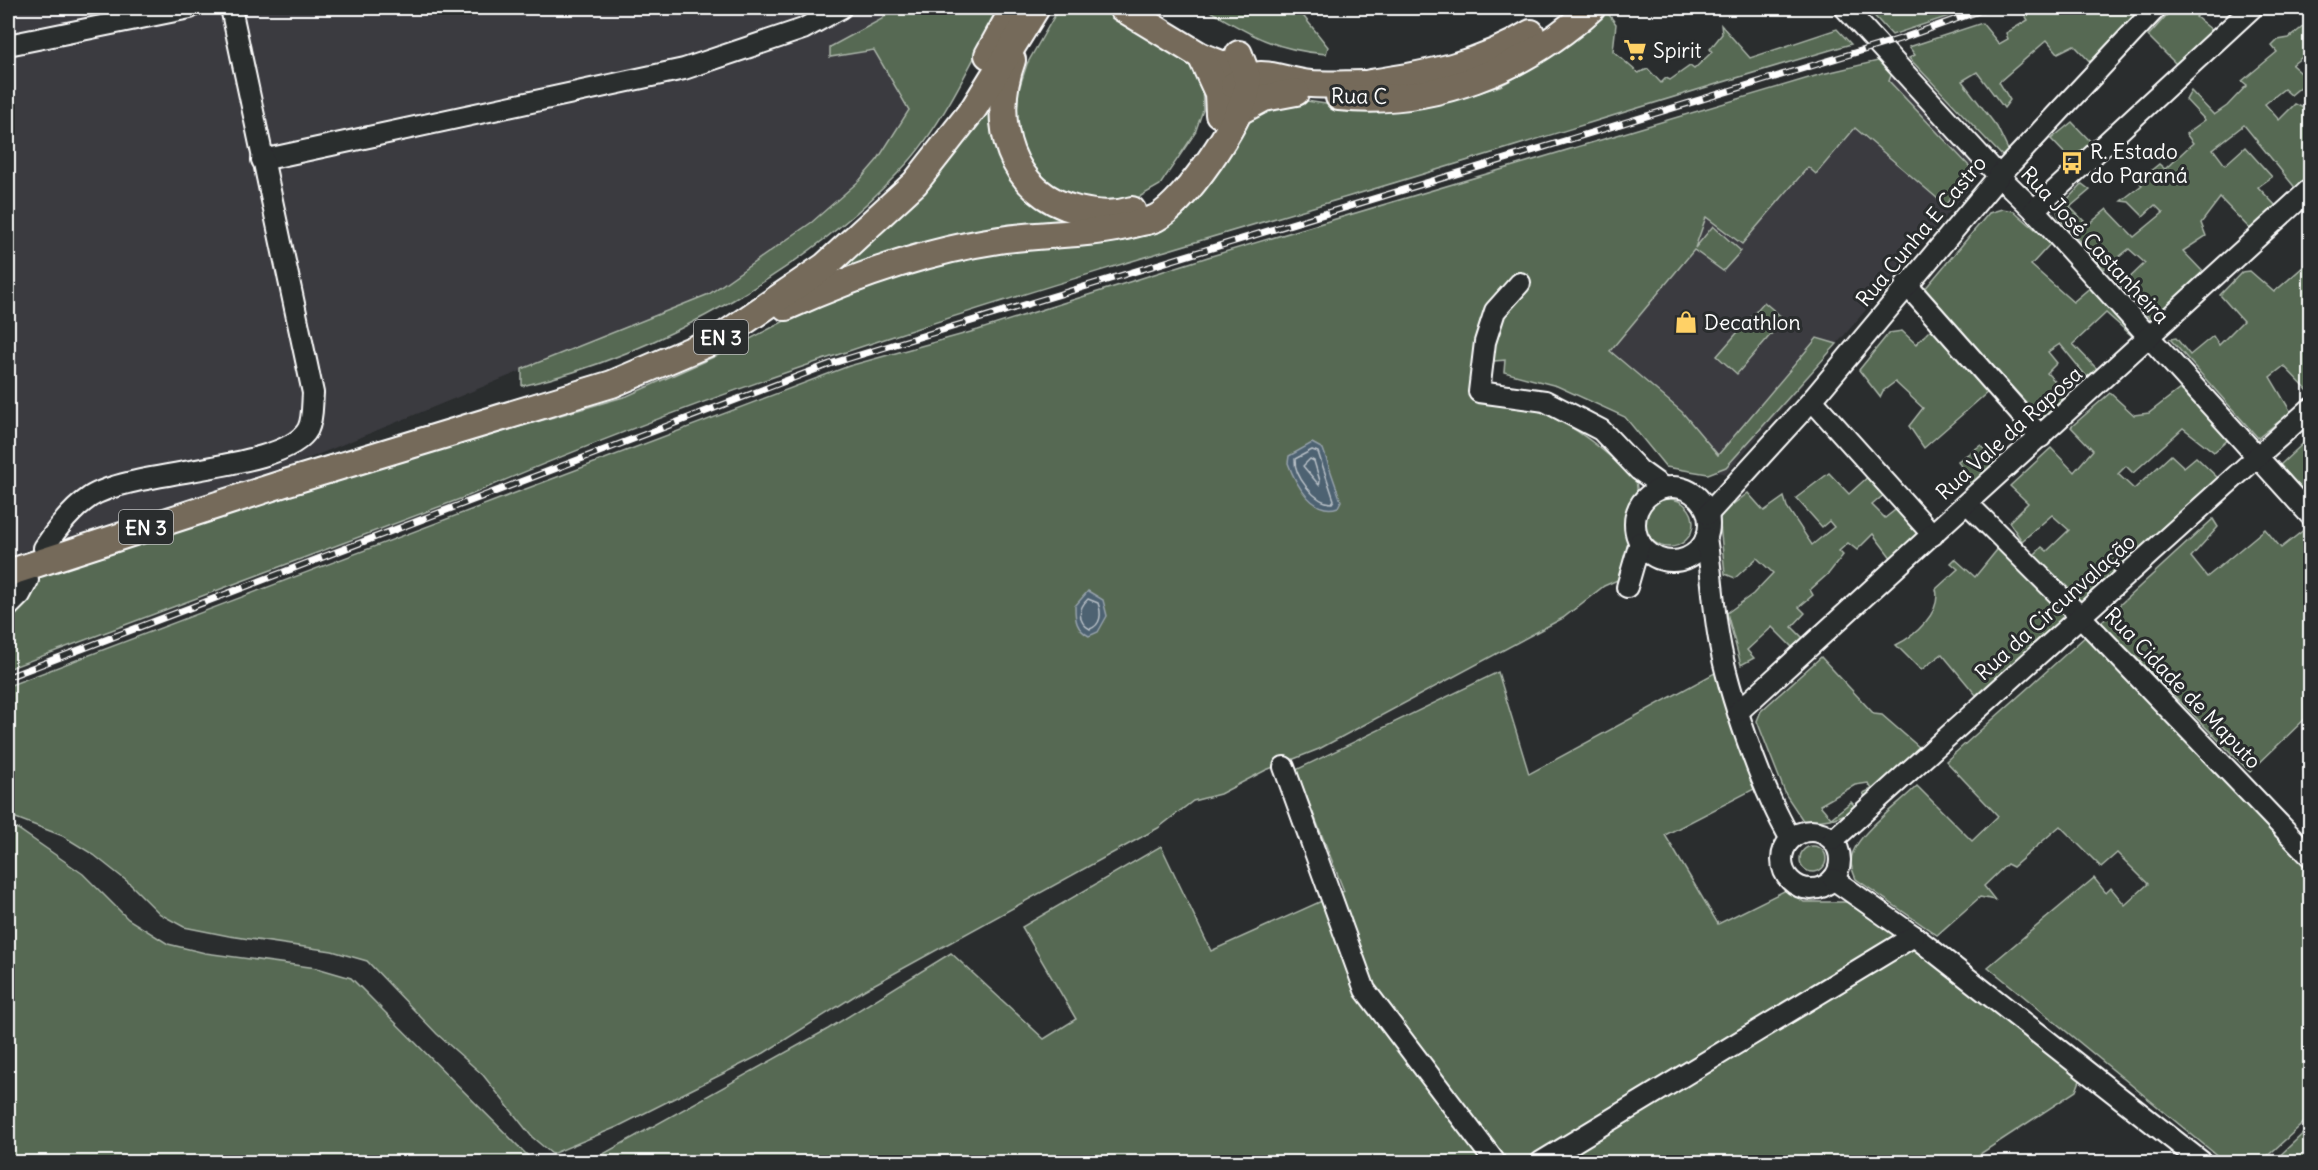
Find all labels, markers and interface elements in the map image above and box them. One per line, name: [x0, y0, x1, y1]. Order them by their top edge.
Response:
supermarket icon: Spirit: [1622, 37, 1648, 63]
place label: Spirit: [1653, 37, 1702, 64]
street label: Rua C: [1331, 82, 1388, 110]
place label: R. Estado do Paraná: [2090, 138, 2188, 189]
street label: Rua Cunha E Castro: [1850, 150, 1992, 312]
bus stop icon: R. Estado do Paraná: [2059, 150, 2085, 176]
street label: Rua José Castanheira: [2015, 161, 2175, 329]
shop icon: Decathlon: [1673, 309, 1699, 335]
place label: Decathlon: [1704, 309, 1801, 336]
road number: EN 3: [694, 320, 748, 354]
street label: Rua Vale da Raposa: [1930, 360, 2088, 506]
road number: EN 3: [119, 510, 173, 544]
street label: Rua da Circunvalação: [1969, 528, 2141, 686]
street label: Rua Cidade de Maputo: [2099, 602, 2267, 774]

